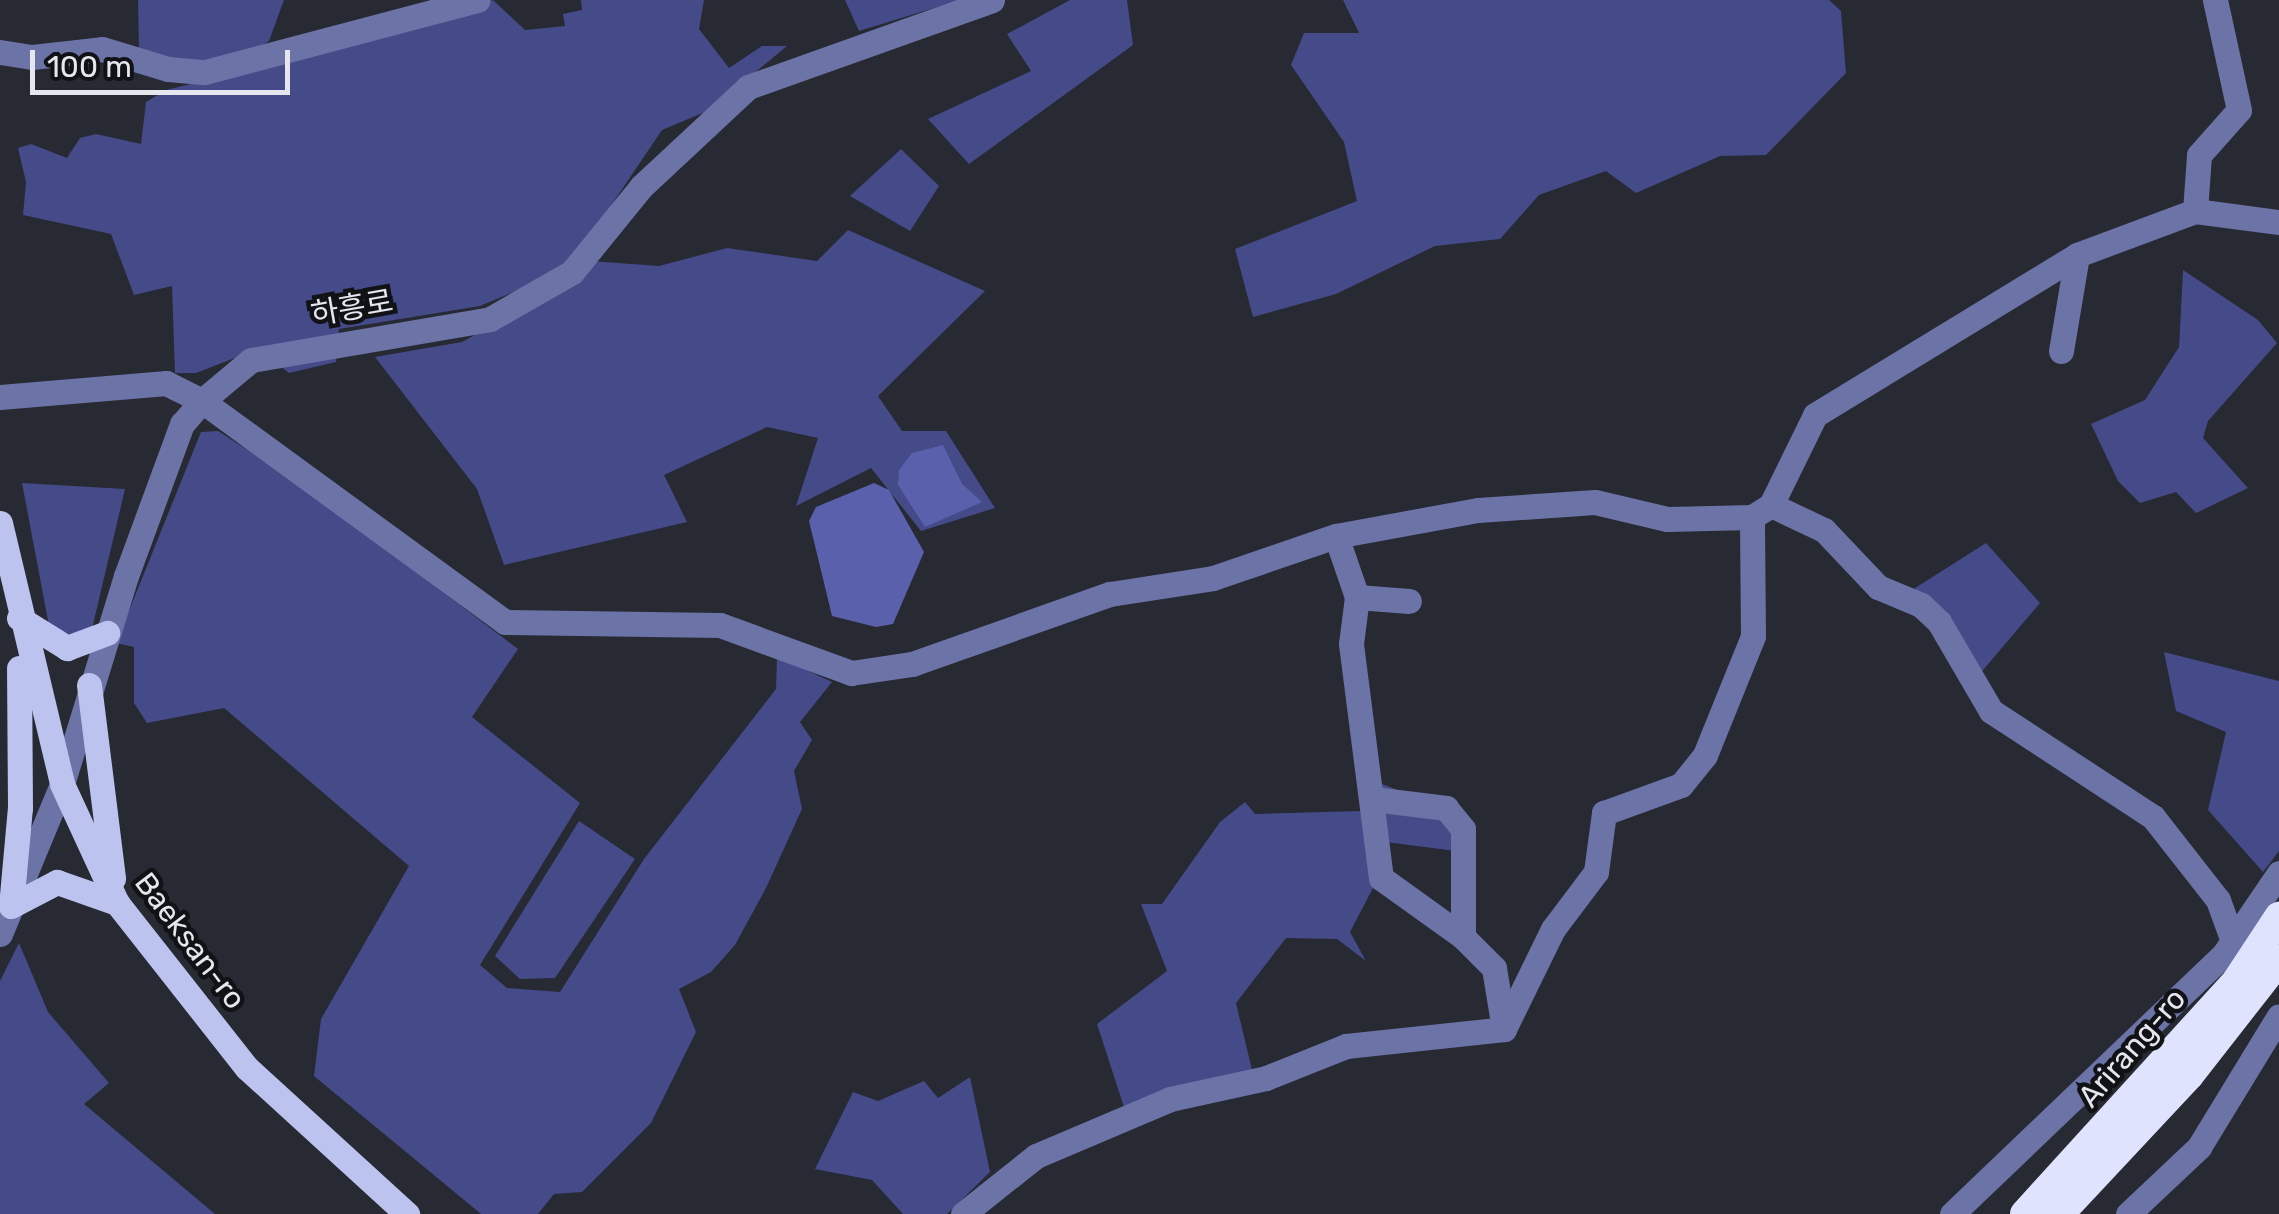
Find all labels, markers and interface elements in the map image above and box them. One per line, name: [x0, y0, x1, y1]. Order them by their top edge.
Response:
scale bar: [35, 30, 295, 92]
text: 100 m: [47, 49, 132, 85]
street label: 하흥로: [308, 283, 396, 333]
street label: Baeksan-ro: [127, 866, 253, 1016]
street label: Arirang-ro: [2071, 981, 2193, 1115]

